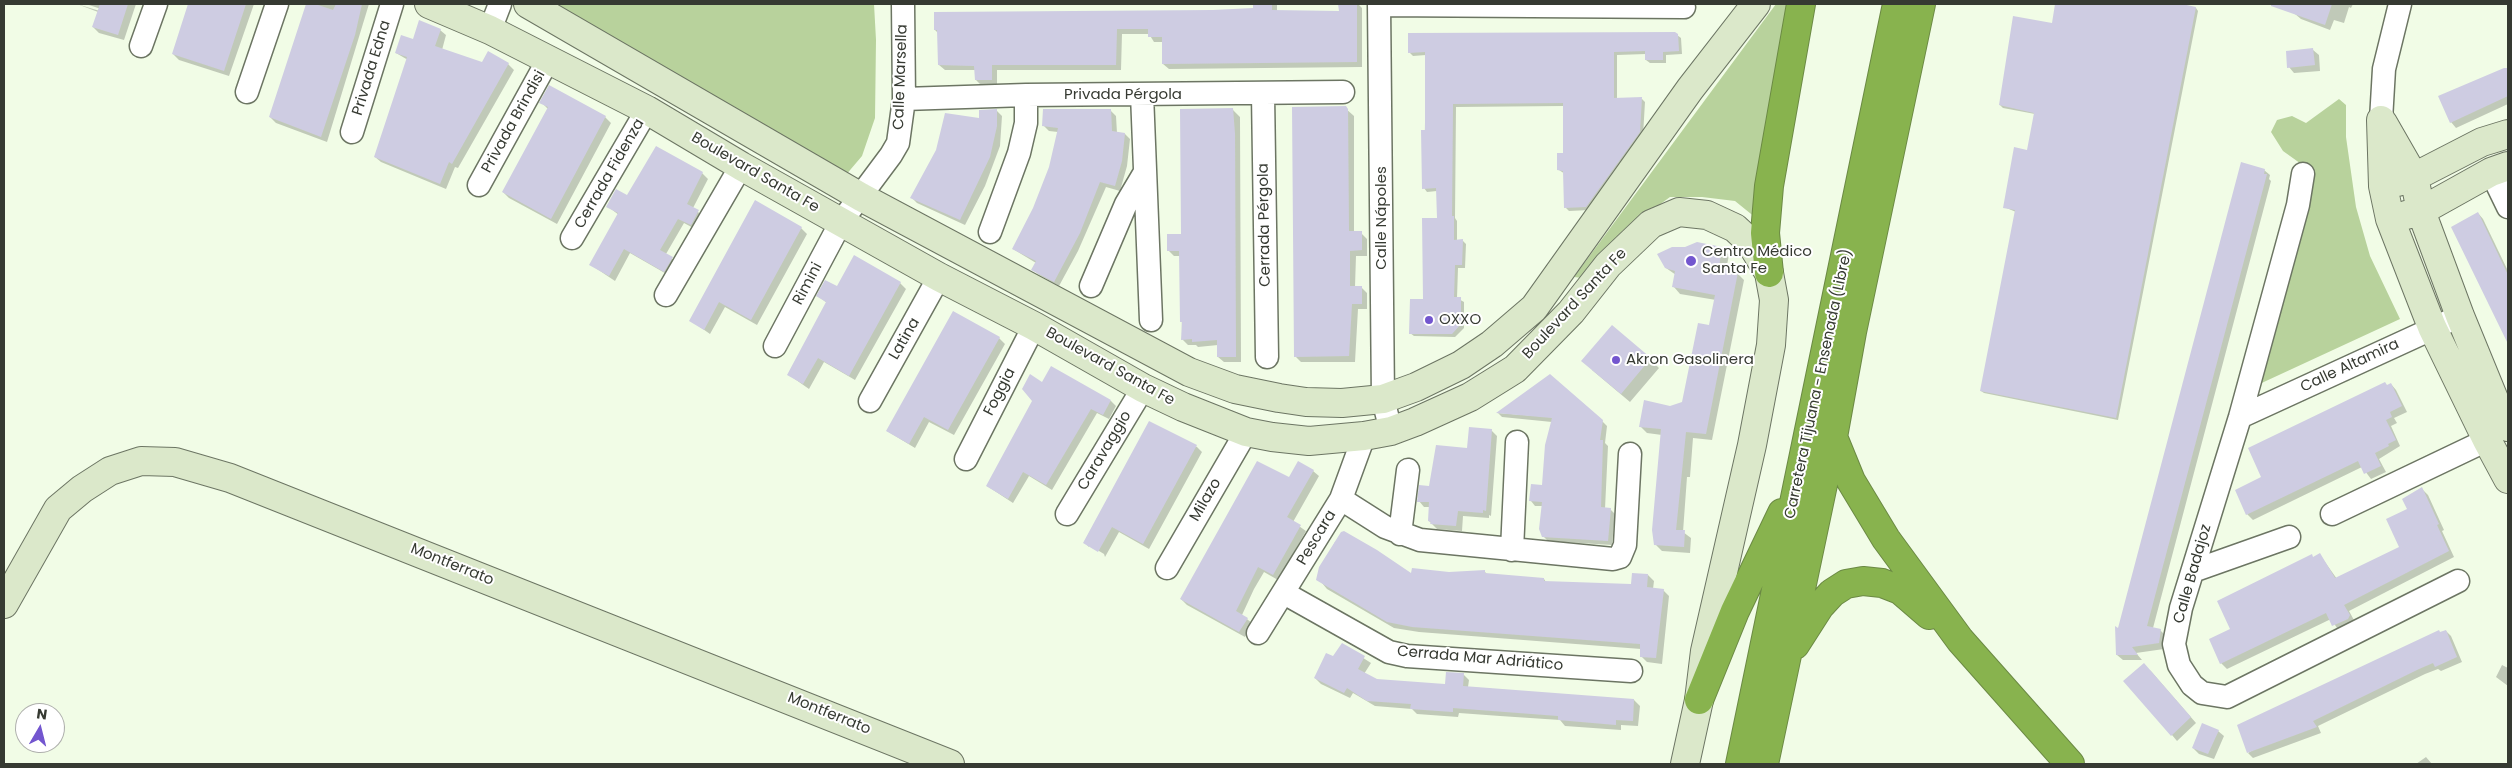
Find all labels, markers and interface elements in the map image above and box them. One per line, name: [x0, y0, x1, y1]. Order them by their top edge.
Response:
street label: Privada Edna: [349, 18, 395, 118]
street label: Calle Marsella: [890, 24, 912, 130]
street label: Privada Brindisi: [478, 68, 550, 176]
street label: Privada Pérgola: [1064, 86, 1182, 104]
street label: Cerrada Fidenza: [571, 116, 649, 232]
street label: Boulevard Santa Fe: [688, 129, 822, 217]
street label: Cerrada Pérgola: [1255, 163, 1275, 287]
street label: Calle Nápoles: [1373, 166, 1391, 270]
place label: Centro Médico Santa Fe: [1702, 243, 1812, 278]
street label: Boulevard Santa Fe: [1519, 245, 1631, 363]
street label: Carretera Tijuana - Ensenada (Libre): [1782, 248, 1856, 520]
marker: Centro Médico Santa Fe: [1684, 254, 1698, 268]
street label: Rimini: [789, 260, 827, 308]
place label: OXXO: [1439, 311, 1481, 329]
marker: OXXO: [1423, 314, 1435, 326]
street label: Latina: [886, 315, 924, 363]
street label: Boulevard Santa Fe: [1042, 324, 1178, 410]
street label: Calle Altamira: [2298, 335, 2402, 397]
place label: Akron Gasolinera: [1626, 351, 1754, 369]
marker: Akron Gasolinera: [1610, 354, 1622, 366]
street label: Foggia: [980, 365, 1020, 419]
street label: Caravaggio: [1074, 408, 1136, 494]
street label: Milazo: [1186, 475, 1226, 525]
street label: Pescara: [1294, 507, 1340, 569]
street label: Calle Badajoz: [2170, 522, 2216, 626]
street label: Montferrato: [408, 540, 496, 590]
street label: Cerrada Mar Adriático: [1396, 643, 1564, 675]
street label: Montferrato: [785, 689, 873, 739]
north arrow: [15, 703, 65, 753]
text: N: [35, 704, 49, 725]

